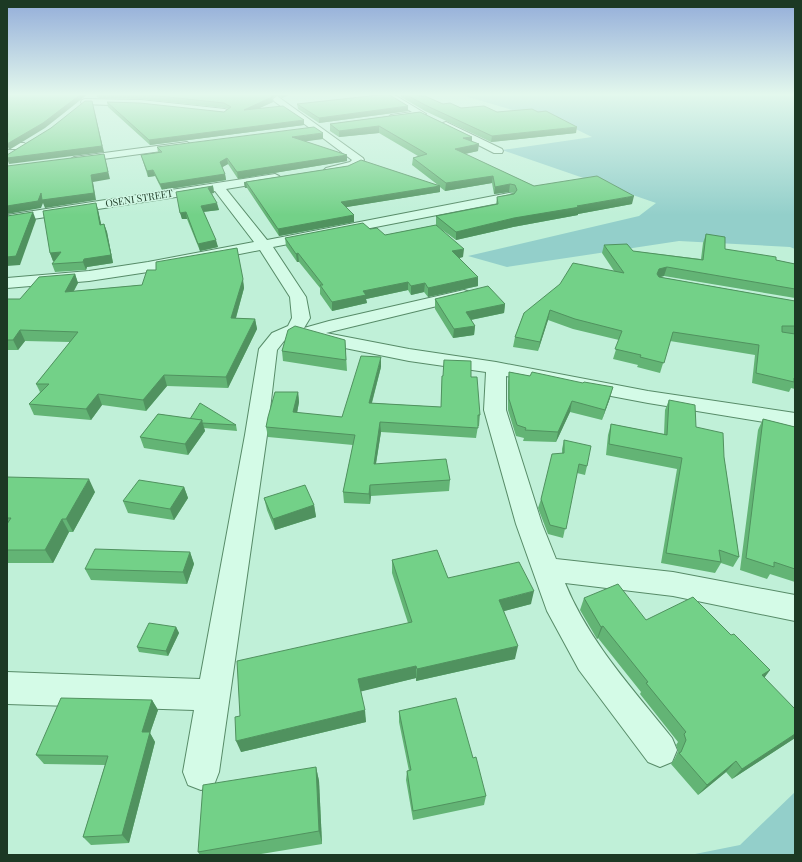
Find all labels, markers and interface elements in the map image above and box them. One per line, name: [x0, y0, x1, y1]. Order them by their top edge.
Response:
street label: OSENI STREET: [104, 186, 174, 210]

